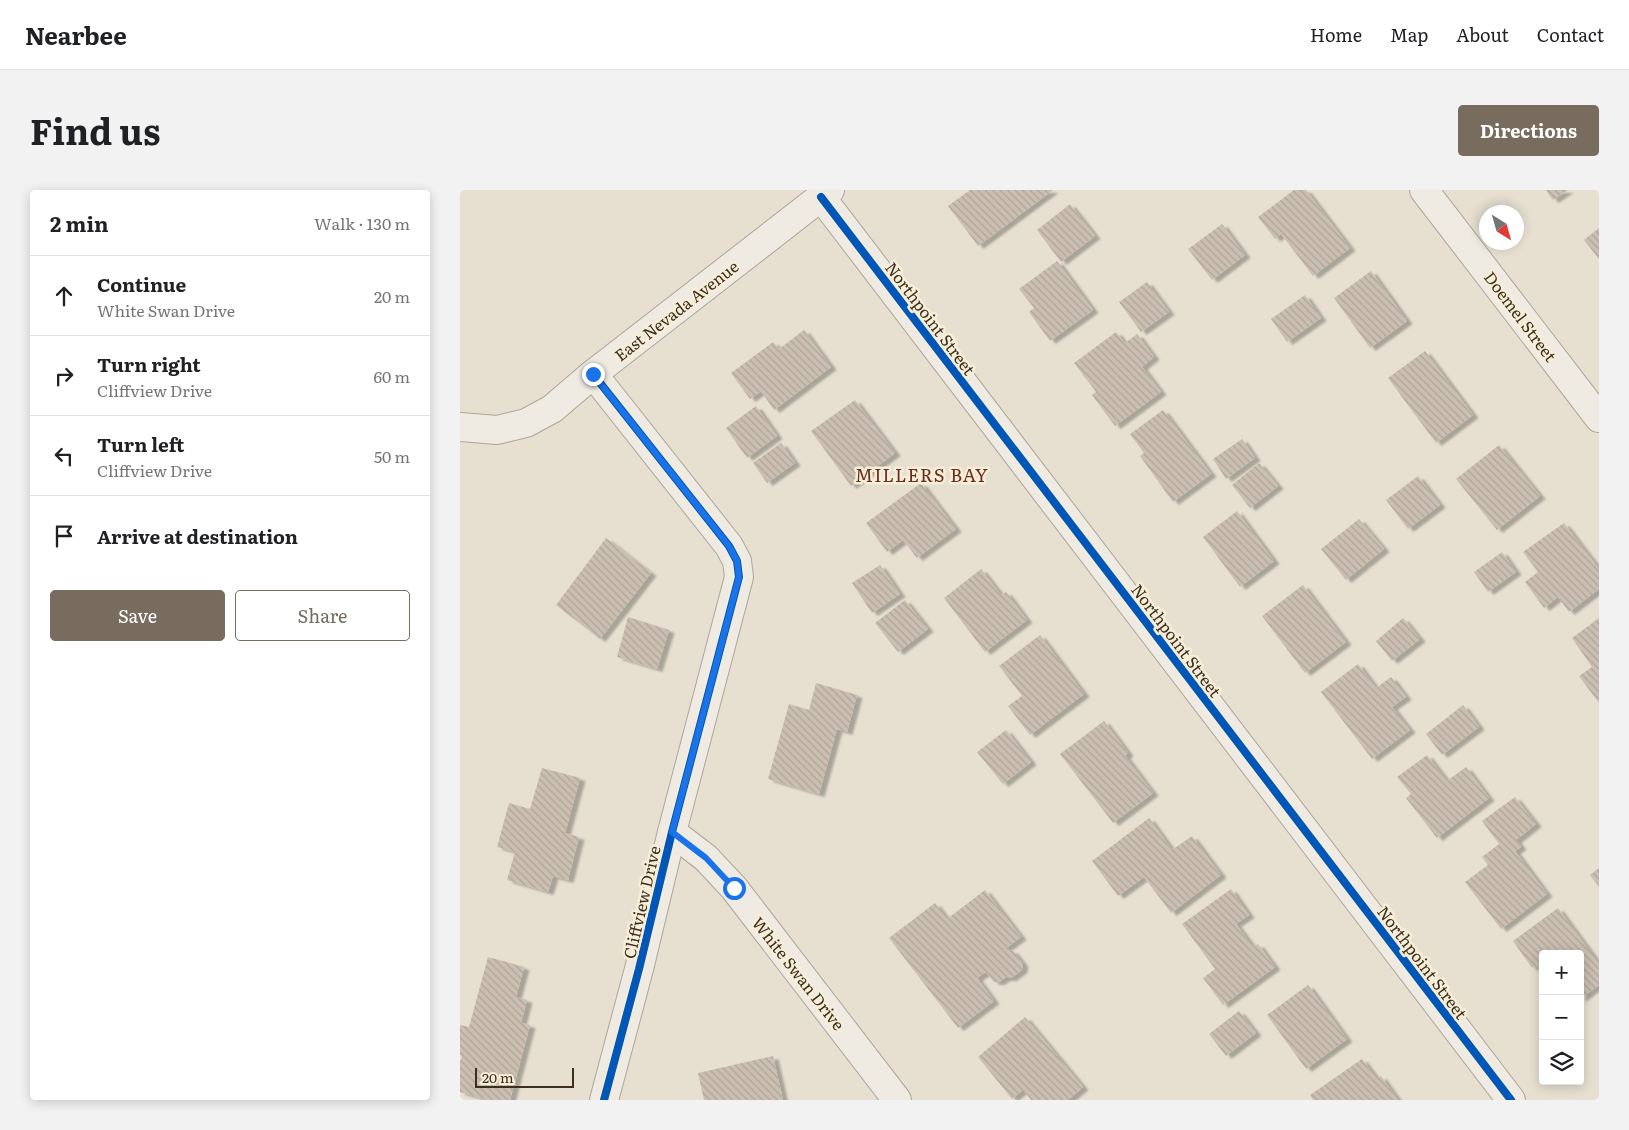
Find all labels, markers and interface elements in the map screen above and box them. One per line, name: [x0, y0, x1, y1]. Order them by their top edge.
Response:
text: Nearbee: [25, 17, 127, 52]
text: Home: [1310, 21, 1362, 48]
text: Map: [1390, 21, 1428, 48]
text: About: [1456, 21, 1509, 48]
text: Contact: [1537, 21, 1604, 48]
text: Find us: [30, 104, 160, 156]
button: Directions: [1458, 105, 1599, 156]
north arrow: [1479, 205, 1524, 250]
text: 2 min: [50, 207, 109, 238]
text: Walk · 130 m: [314, 211, 410, 235]
street label: East Nevada Avenue: [609, 254, 743, 366]
street label: Northpoint Street: [880, 256, 982, 380]
street label: Doemel Street: [1479, 266, 1563, 367]
text: Continue: [97, 270, 186, 298]
icon: ahead: [50, 282, 78, 310]
text: 20 m: [374, 284, 410, 308]
text: White Swan Drive: [97, 298, 235, 322]
text: Turn right: [97, 350, 201, 378]
icon: right: [50, 362, 78, 390]
route end: [582, 363, 605, 386]
text: 60 m: [373, 364, 410, 388]
text: Cliffview Drive: [97, 378, 212, 402]
text: Turn left: [97, 430, 184, 458]
icon: left: [50, 442, 78, 470]
text: 50 m: [374, 444, 410, 468]
text: Cliffview Drive: [97, 458, 212, 482]
district label: MILLERS BAY: [855, 461, 989, 488]
icon: arrive: [50, 522, 78, 550]
text: Arrive at destination: [97, 522, 298, 550]
street label: Northpoint Street: [1126, 578, 1228, 702]
button: Save: [50, 590, 225, 641]
button: Share: [235, 590, 410, 641]
street label: Cliffview Drive: [616, 843, 666, 961]
route start: [723, 877, 746, 900]
street label: Northpoint Street: [1372, 900, 1474, 1024]
street label: White Swan Drive: [747, 911, 851, 1035]
map controls: [1539, 950, 1584, 1085]
button: +: [1539, 950, 1584, 995]
button: −: [1539, 995, 1584, 1040]
button: layers: [1539, 1040, 1584, 1085]
scale bar: [475, 1065, 574, 1088]
text: 20 m: [482, 1067, 514, 1087]

